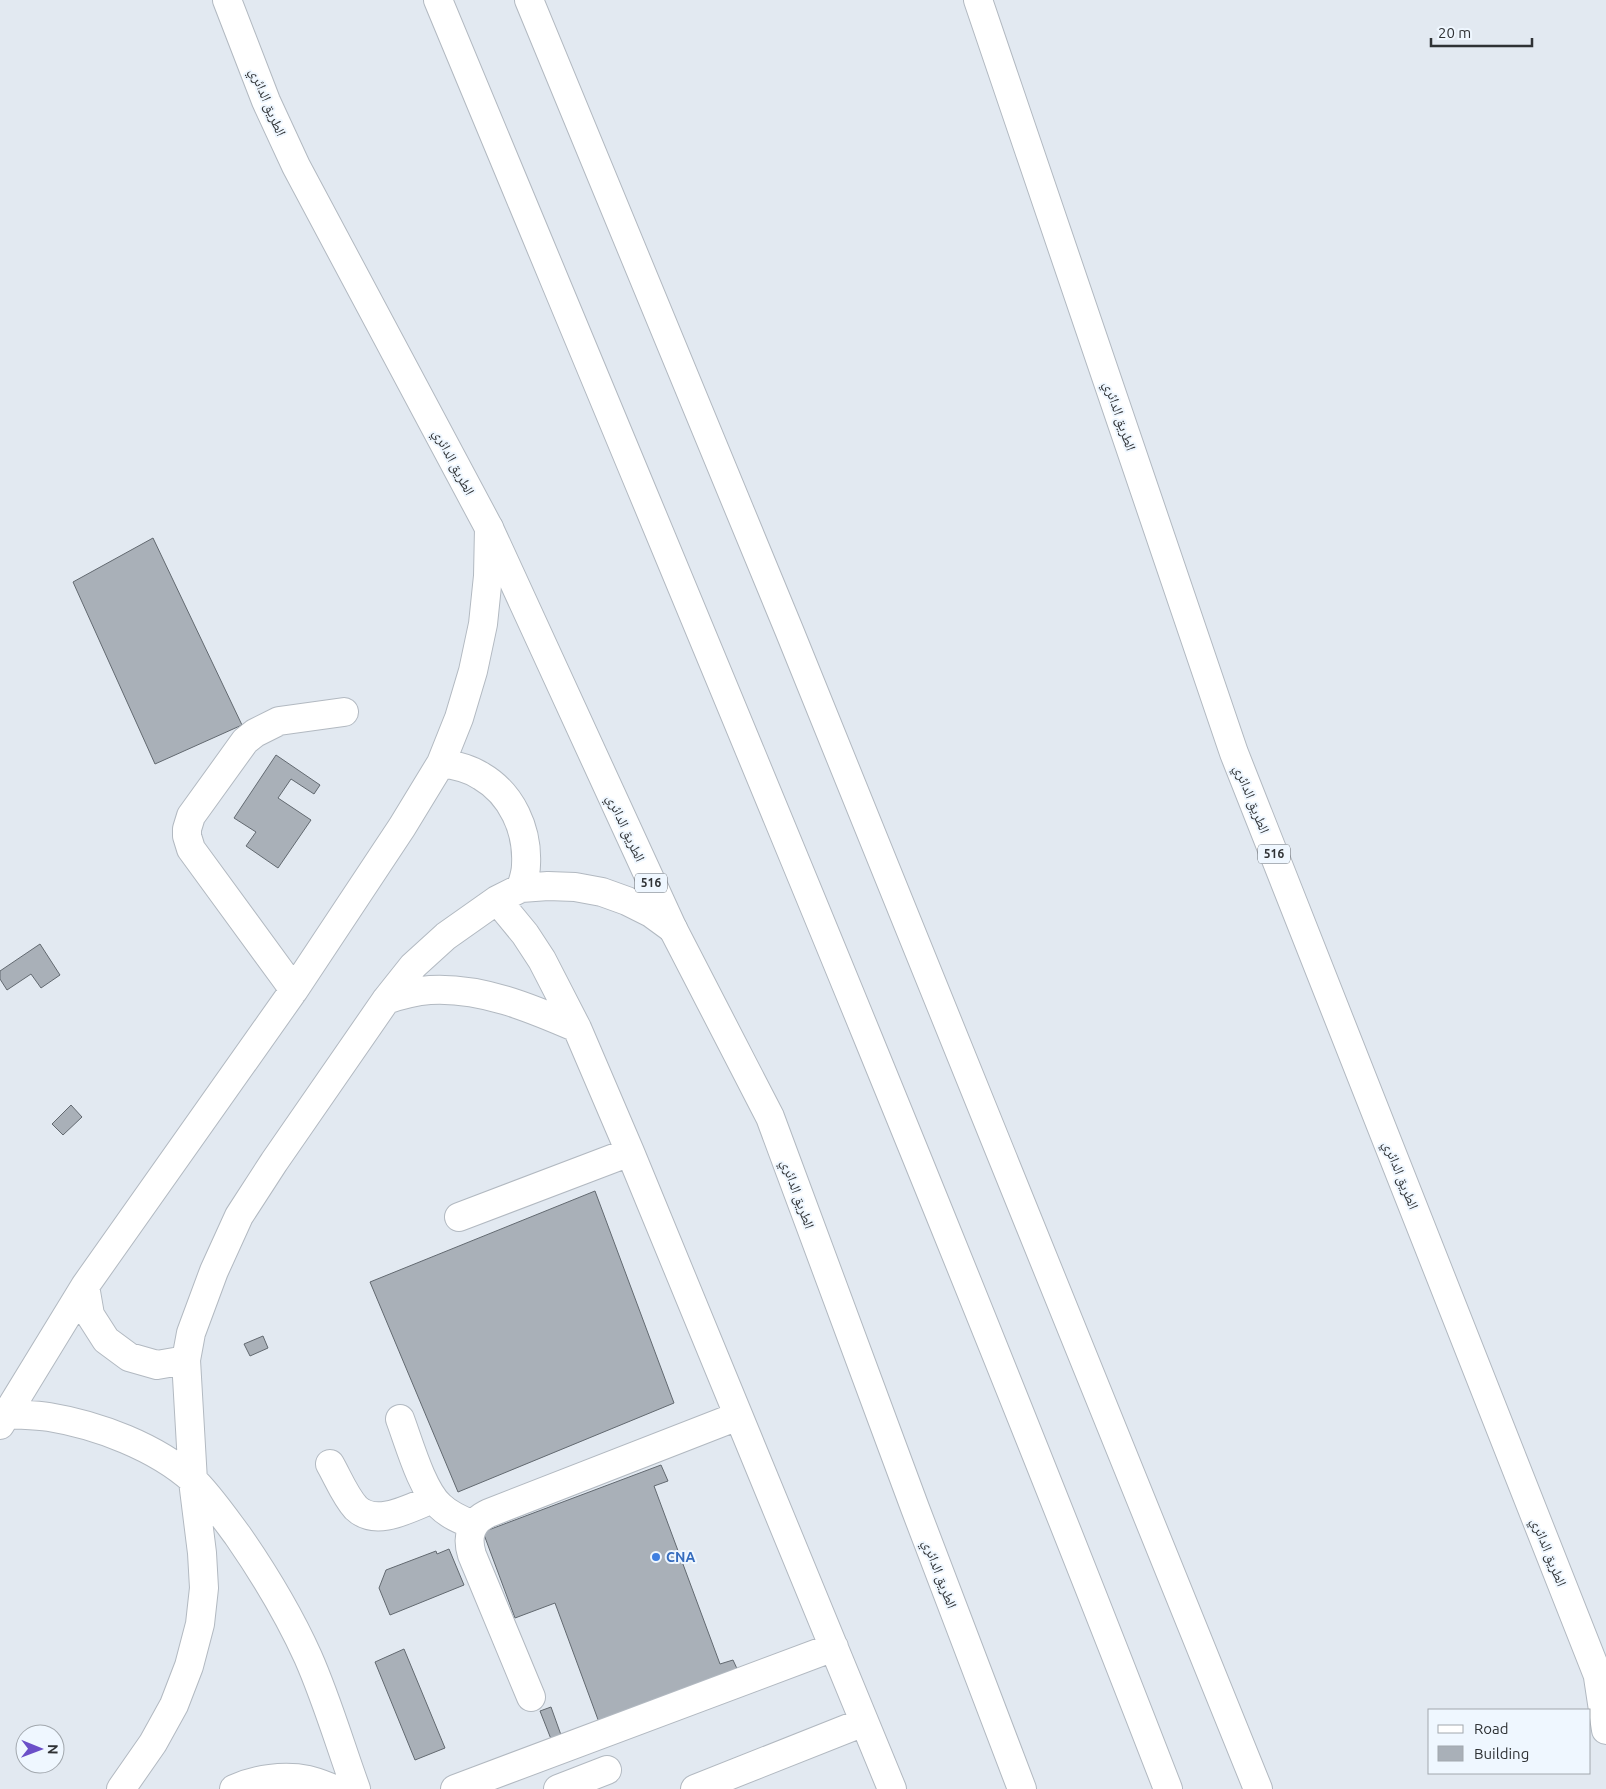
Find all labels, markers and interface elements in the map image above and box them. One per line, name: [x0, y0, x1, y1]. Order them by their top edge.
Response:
scale bar: [1431, 15, 1532, 47]
text: 20 m: [1438, 24, 1471, 41]
street label: الطريق الدائري: [243, 66, 289, 140]
street label: الطريق الدائري: [1097, 379, 1139, 454]
street label: الطريق الدائري: [427, 426, 478, 499]
street label: الطريق الدائري: [1228, 763, 1273, 837]
street label: الطريق الدائري: [600, 792, 649, 866]
road number: 516: [1258, 844, 1290, 864]
road number: 516: [635, 874, 667, 892]
street label: الطريق الدائري: [1377, 1139, 1422, 1213]
street label: الطريق الدائري: [775, 1157, 818, 1232]
street label: الطريق الدائري: [1525, 1516, 1570, 1590]
street label: الطريق الدائري: [916, 1537, 960, 1612]
place label: CNA: [666, 1549, 695, 1565]
marker: CNA: [650, 1551, 662, 1563]
legend: [1428, 1709, 1591, 1774]
text: Road: [1474, 1720, 1509, 1737]
north arrow: [15, 1724, 65, 1774]
text: N: [45, 1744, 61, 1755]
text: Building: [1474, 1745, 1529, 1762]

